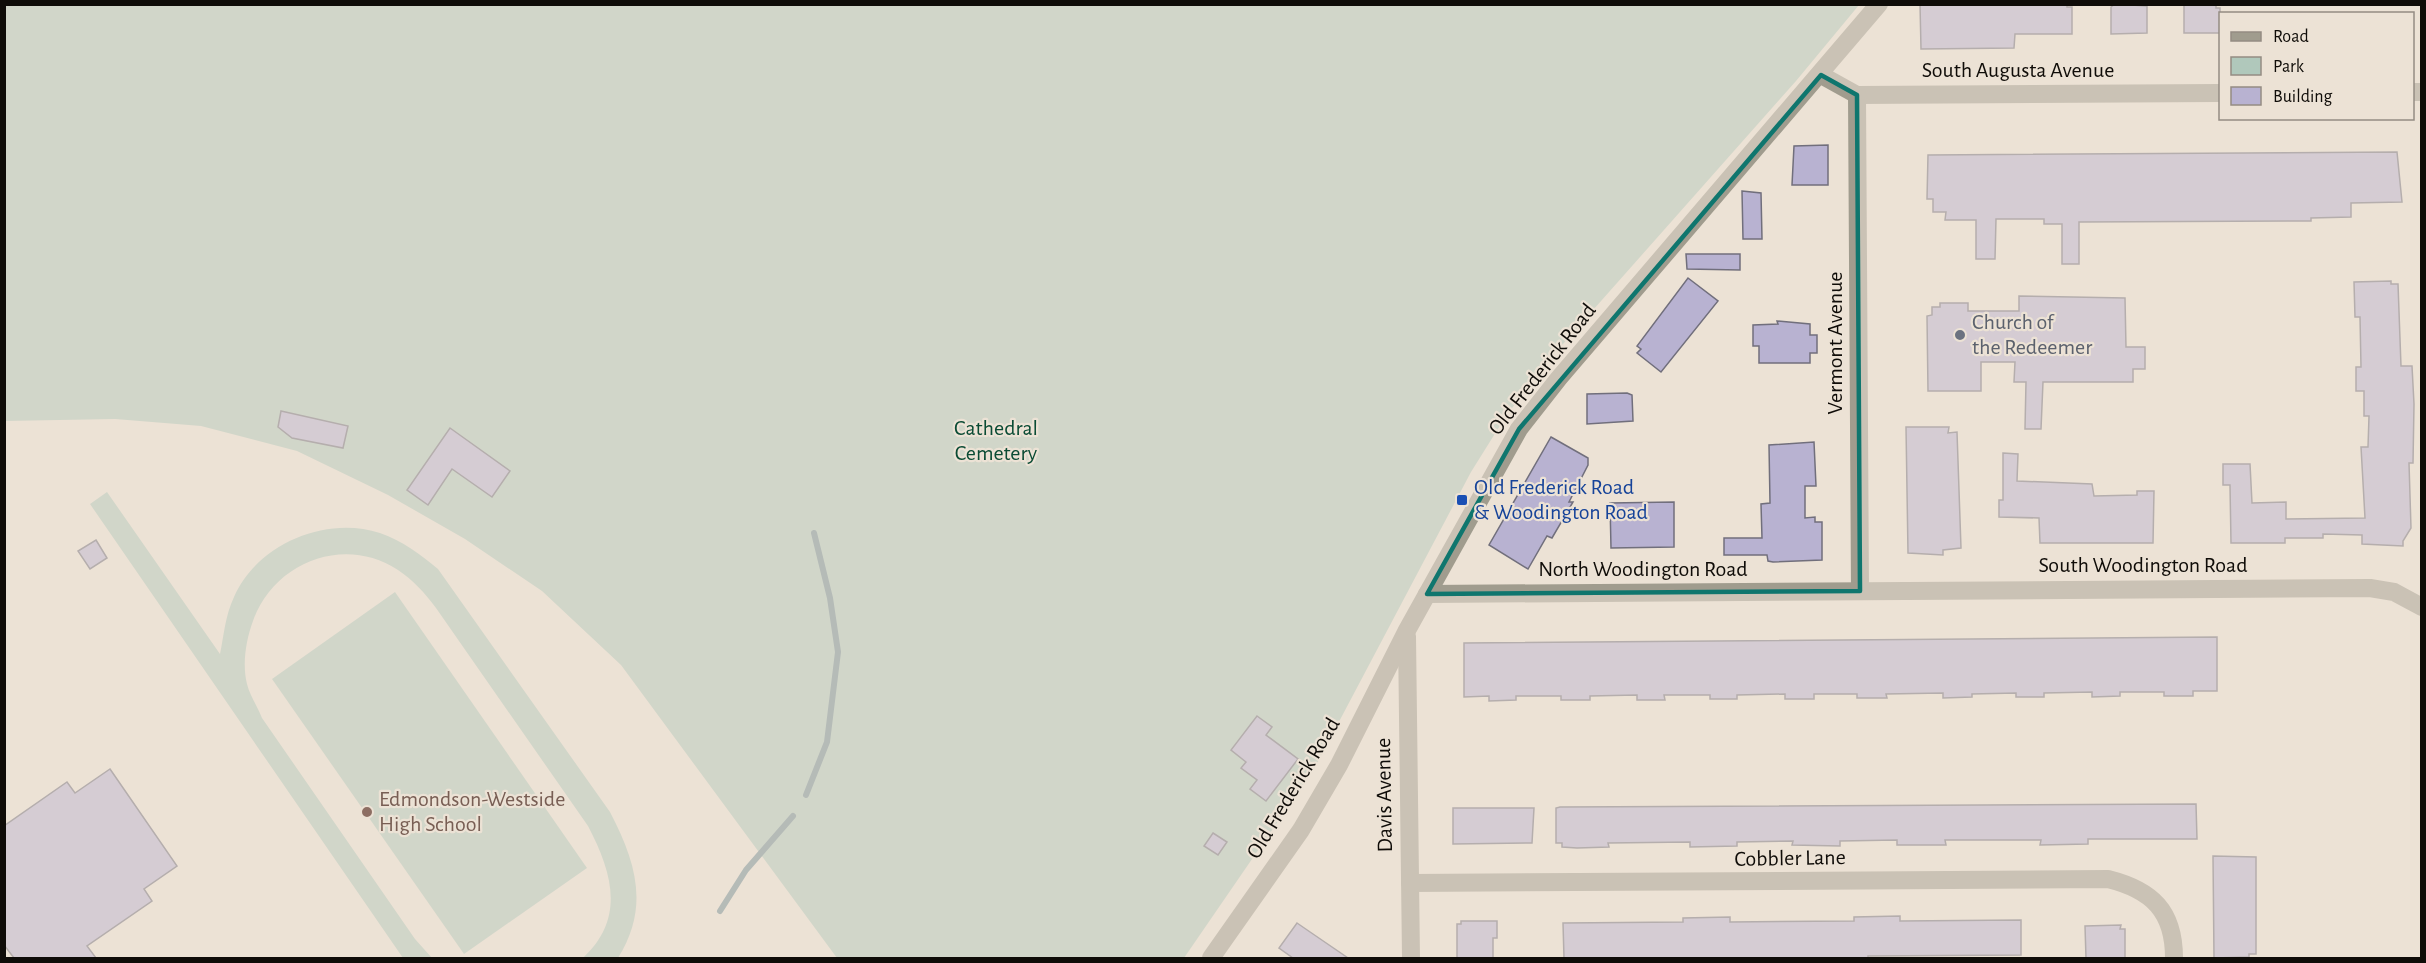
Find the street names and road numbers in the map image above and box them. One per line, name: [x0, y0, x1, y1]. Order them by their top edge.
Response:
street label: South Augusta Avenue: [1922, 59, 2114, 81]
street label: Vermont Avenue: [1824, 271, 1846, 415]
street label: Old Frederick Road: [1484, 299, 1600, 439]
street label: South Woodington Road: [2038, 554, 2248, 576]
street label: North Woodington Road: [1538, 558, 1748, 580]
street label: Old Frederick Road: [1242, 714, 1344, 862]
street label: Davis Avenue: [1372, 738, 1396, 852]
street label: Cobbler Lane: [1734, 846, 1846, 870]

